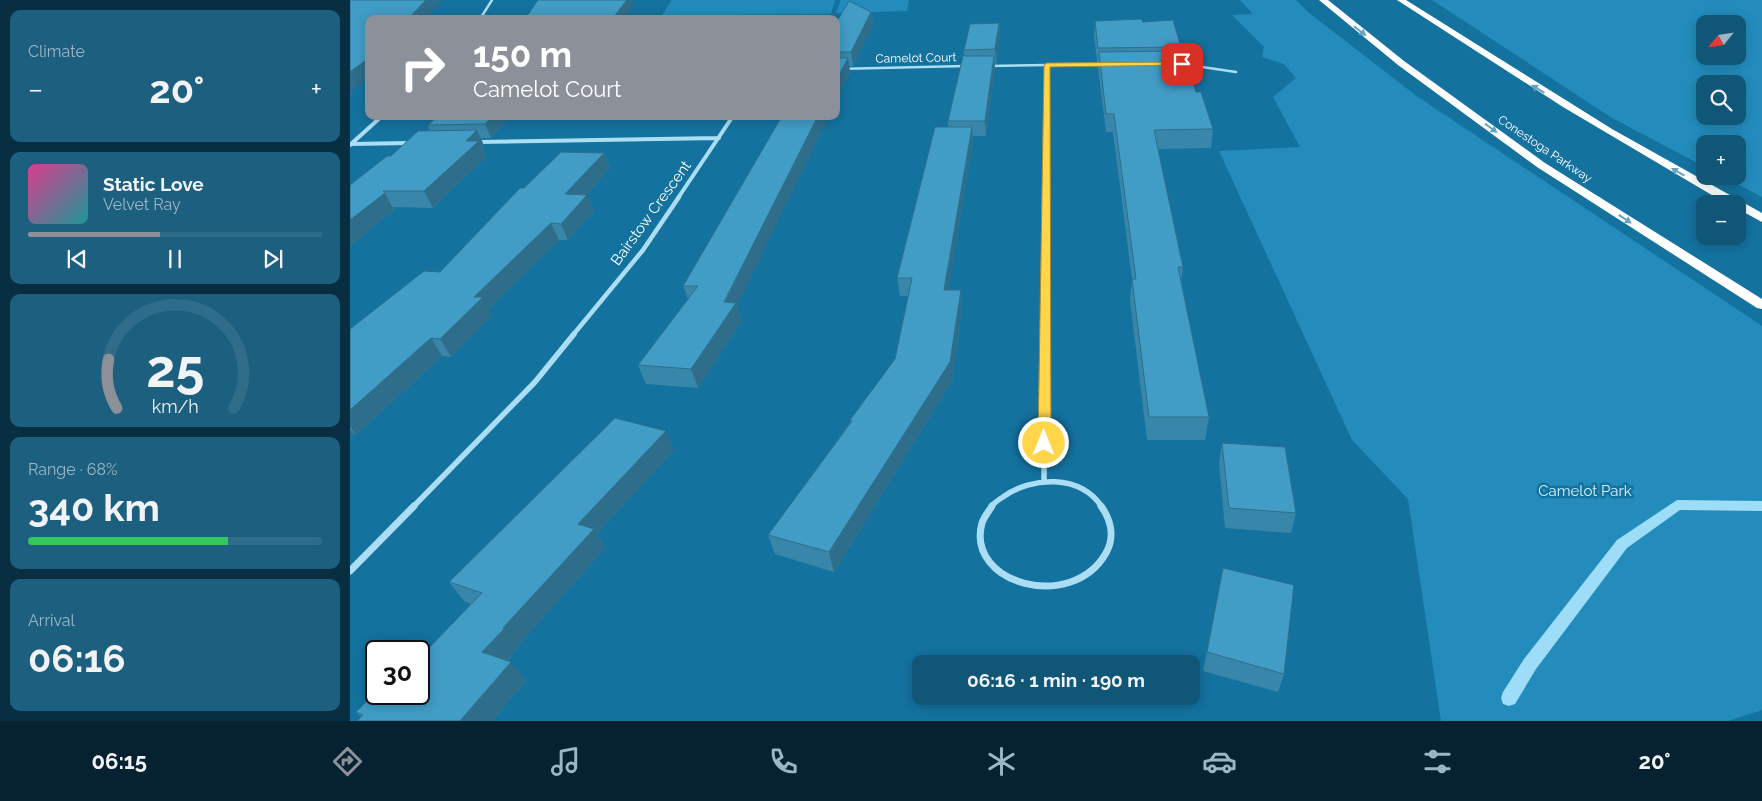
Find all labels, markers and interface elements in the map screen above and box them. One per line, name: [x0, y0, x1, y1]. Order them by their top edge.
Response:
north arrow: [1696, 15, 1746, 65]
map controls: [1696, 15, 1746, 245]
one-way arrow: [1354, 25, 1367, 36]
text: 150 m: [473, 34, 572, 75]
icon: right: [390, 35, 455, 100]
text: Climate: [28, 42, 85, 61]
pin: [1161, 43, 1203, 85]
street label: Camelot Court: [875, 50, 957, 66]
icon: arrive: [1168, 50, 1196, 78]
text: 20°: [149, 67, 204, 112]
text: −: [28, 73, 43, 106]
text: +: [310, 73, 322, 106]
button: search: [1696, 75, 1746, 125]
text: Camelot Court: [473, 76, 621, 102]
one-way arrow: [1532, 84, 1545, 93]
street label: Conestoga Parkway: [1495, 112, 1595, 186]
one-way arrow: [1484, 123, 1498, 133]
button: +: [1696, 135, 1746, 185]
street label: Bairstow Crescent: [607, 157, 695, 269]
one-way arrow: [1671, 168, 1685, 176]
text: Static Love: [103, 173, 204, 195]
text: Velvet Ray: [103, 195, 181, 214]
button: −: [1696, 195, 1746, 245]
one-way arrow: [1619, 214, 1632, 224]
icon: previous: [63, 245, 91, 273]
icon: pause: [161, 245, 189, 273]
icon: next: [259, 245, 287, 273]
text: 25: [146, 338, 204, 399]
text: km/h: [151, 396, 199, 417]
position arrow: [1017, 416, 1069, 468]
text: Range · 68%: [28, 460, 117, 479]
park label: Camelot Park: [1538, 482, 1632, 500]
text: 340 km: [28, 485, 160, 530]
text: Arrival: [28, 611, 75, 630]
text: 06:16: [28, 636, 126, 681]
speed limit sign: 30: [365, 640, 430, 705]
text: 06:16 · 1 min · 190 m: [967, 669, 1145, 691]
icon: directions: [330, 744, 365, 779]
icon: music: [548, 744, 583, 779]
icon: phone: [766, 744, 801, 779]
icon: climate: [984, 744, 1019, 779]
icon: car: [1202, 744, 1237, 779]
icon: filters: [1420, 744, 1455, 779]
text: 06:15: [92, 748, 147, 774]
text: 20°: [1639, 748, 1670, 774]

